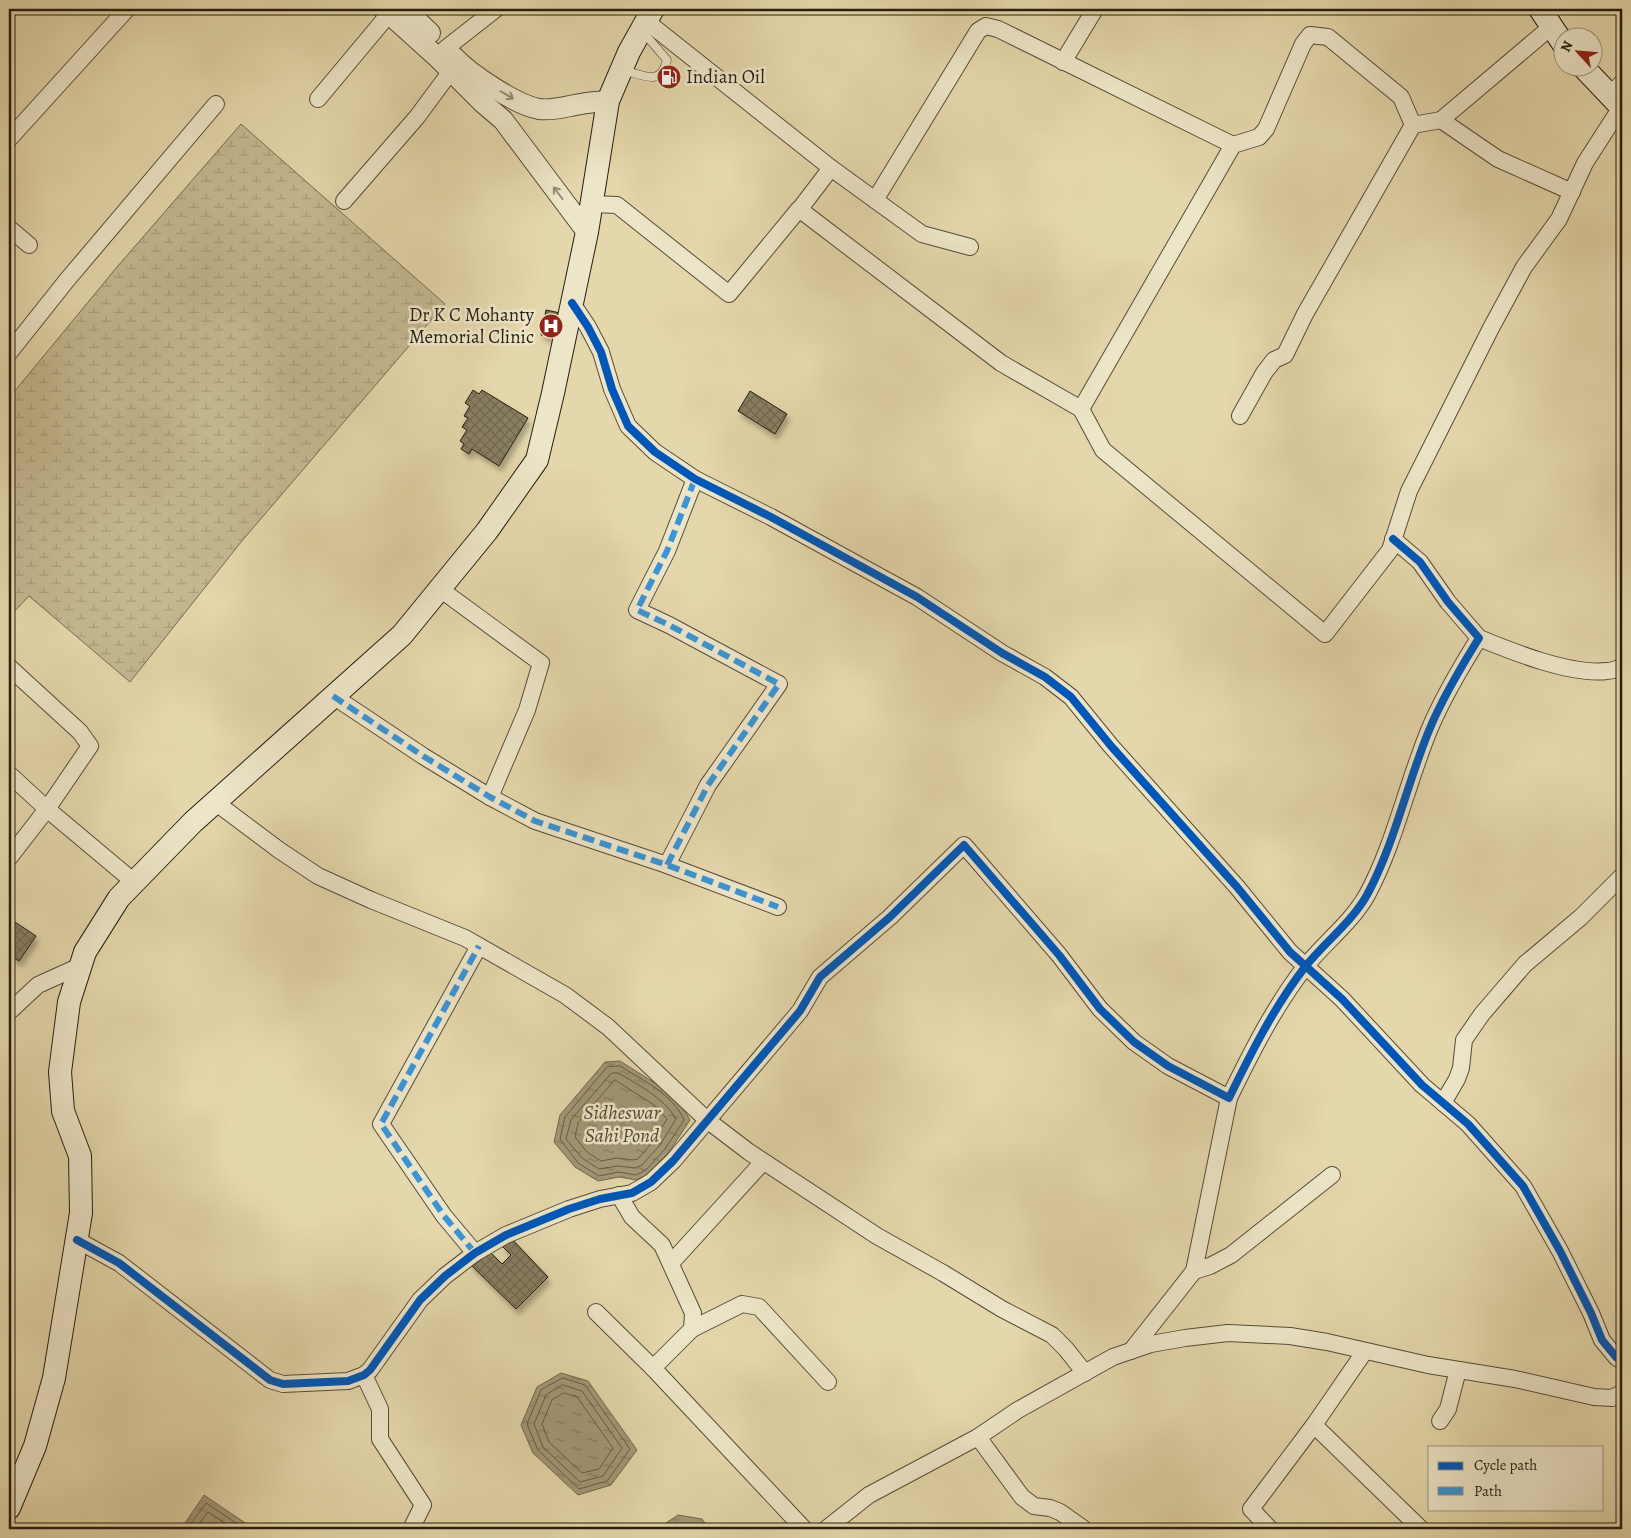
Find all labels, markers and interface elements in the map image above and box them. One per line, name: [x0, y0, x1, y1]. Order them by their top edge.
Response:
north arrow: [1554, 28, 1604, 78]
text: N: [1556, 38, 1578, 55]
fuel station icon: Indian Oil: [656, 64, 682, 90]
place label: Indian Oil: [686, 64, 765, 90]
one-way arrow: [499, 90, 513, 100]
one-way arrow: [553, 186, 563, 200]
place label: Dr K C Mohanty Memorial Clinic: [409, 302, 535, 350]
hospital icon: Dr K C Mohanty Memorial Clinic: [538, 313, 564, 339]
water label: Sidheswar Sahi Pond: [584, 1099, 662, 1149]
legend: [1428, 1446, 1604, 1510]
text: Cycle path: [1474, 1455, 1537, 1475]
text: Path: [1474, 1481, 1502, 1501]

